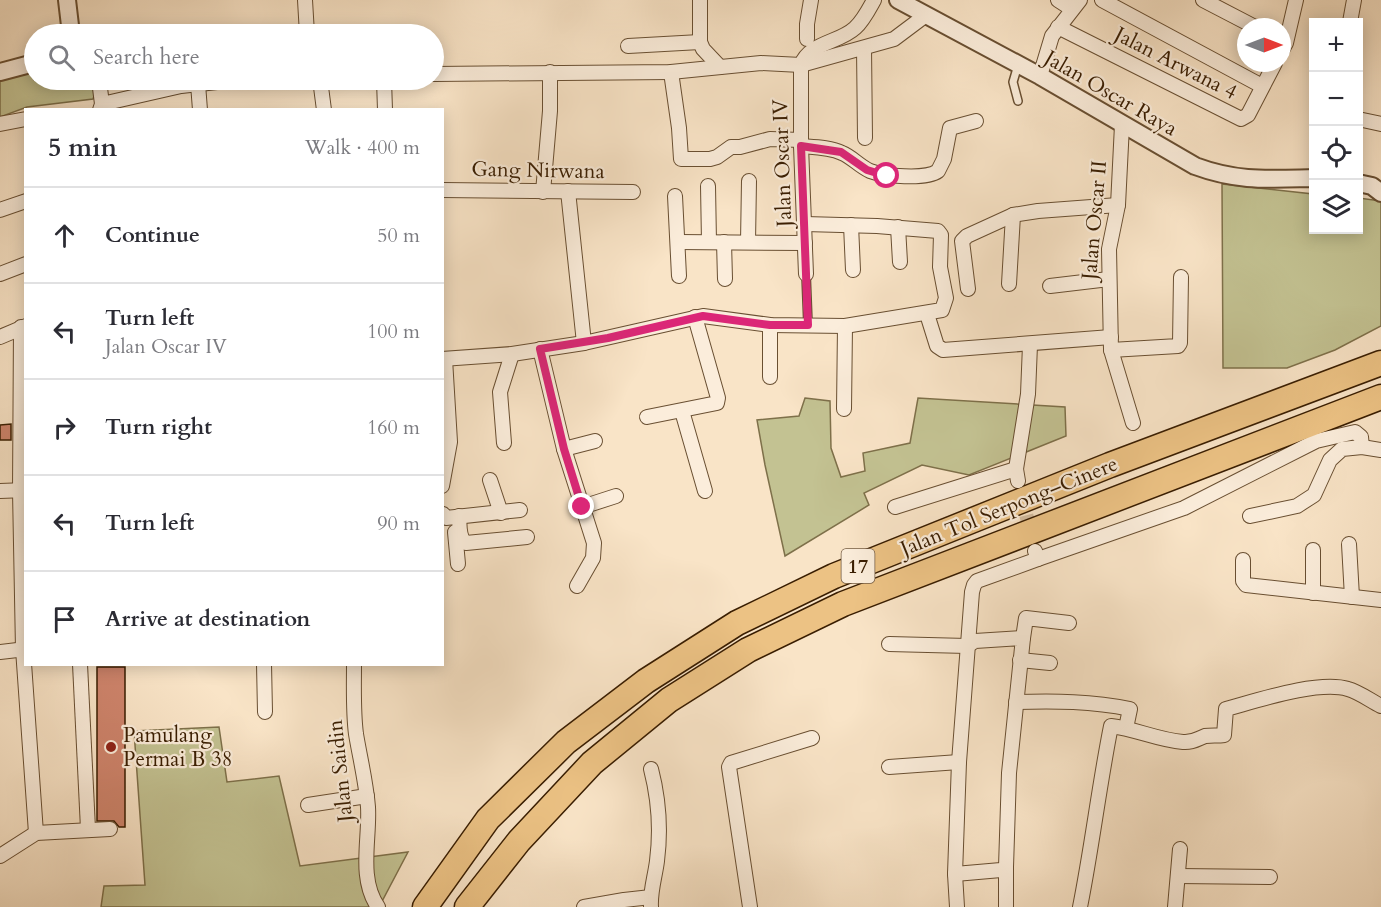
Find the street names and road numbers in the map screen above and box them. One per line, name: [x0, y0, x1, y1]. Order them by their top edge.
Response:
street label: Jalan Arwana 4: [1107, 19, 1242, 107]
street label: Jalan Oscar Raya: [1036, 42, 1183, 143]
street label: Jalan Oscar IV: [766, 98, 799, 230]
street label: Gang Nirwana: [471, 155, 605, 186]
street label: Jalan Oscar II: [1075, 159, 1114, 284]
street label: Jalan Tol Serpong–Cinere: [893, 450, 1122, 564]
road number: 17: [842, 549, 874, 583]
street label: Jalan Saidin: [321, 718, 361, 827]

